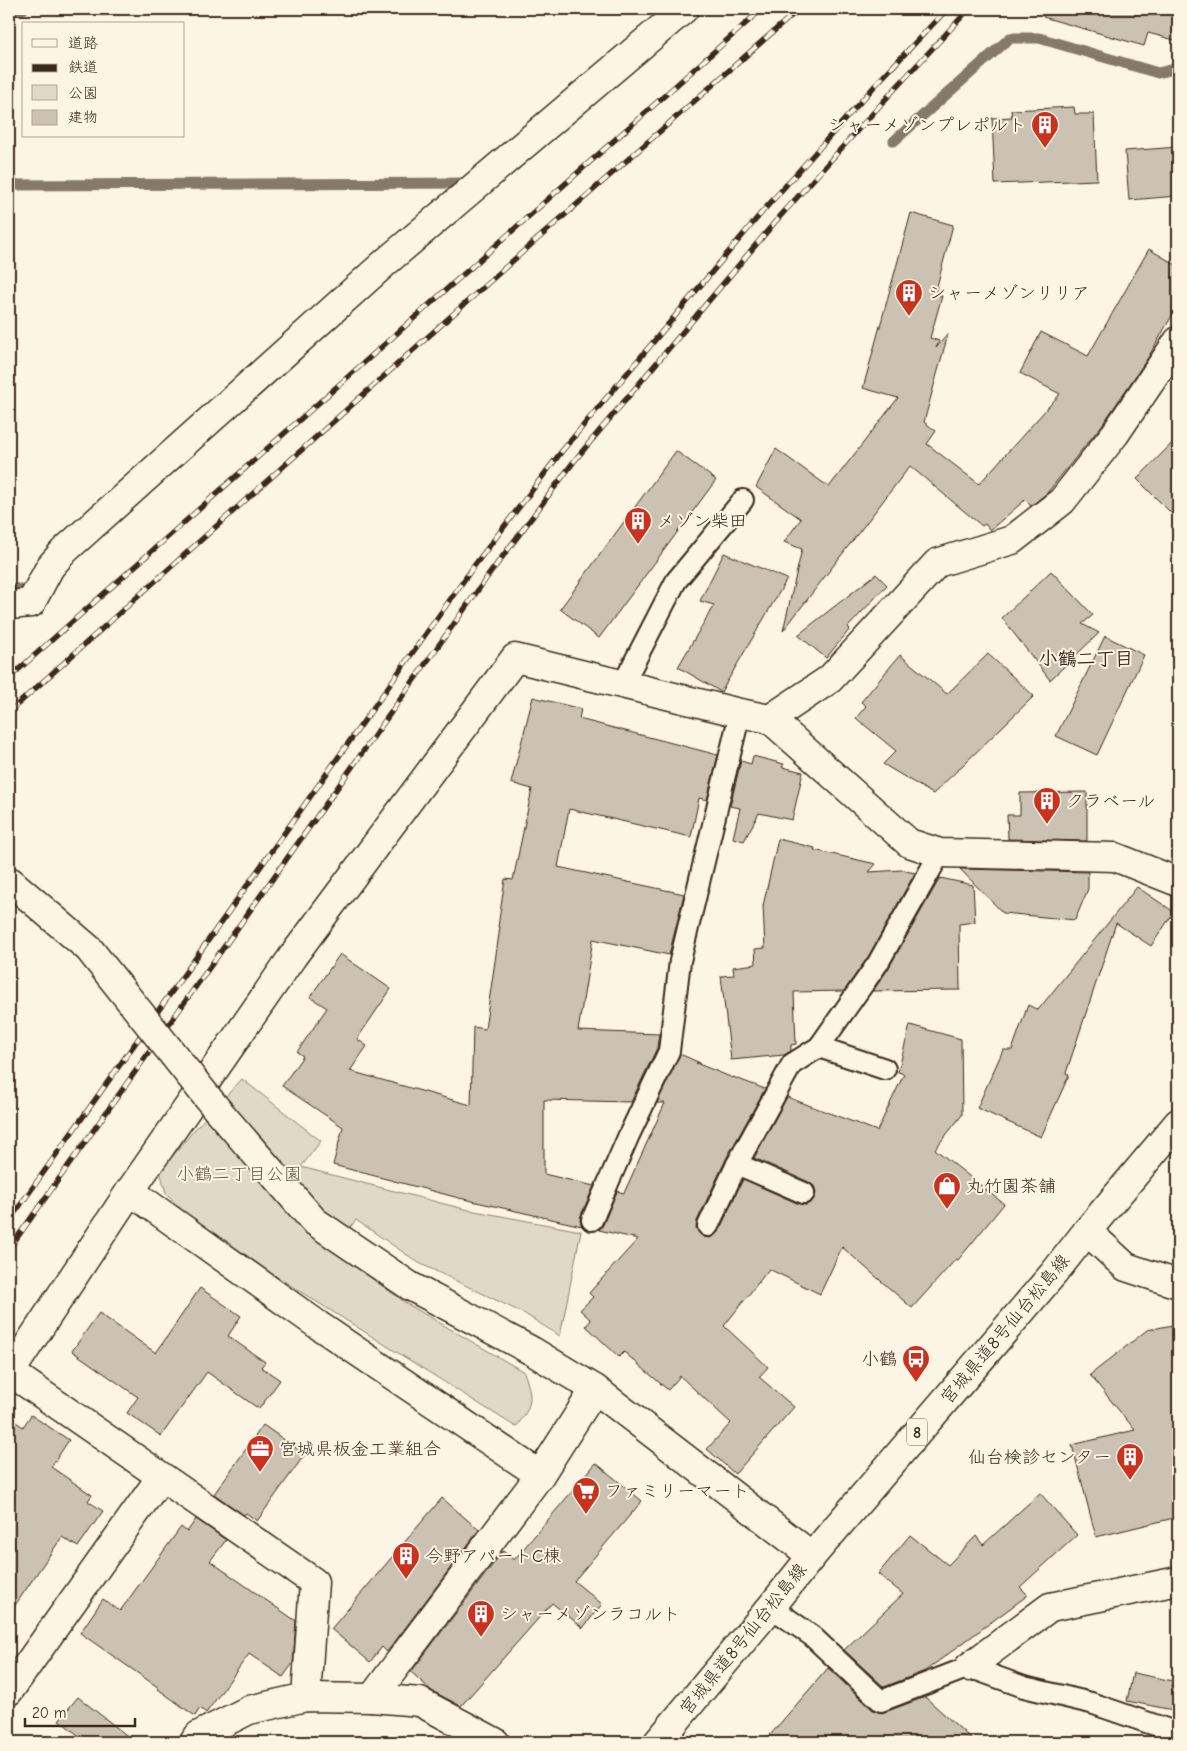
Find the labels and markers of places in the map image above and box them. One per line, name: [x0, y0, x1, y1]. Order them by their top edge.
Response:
building icon: シャーメゾンプレポルト: [1030, 110, 1060, 149]
place label: シャーメゾンプレポルト: [828, 115, 1026, 136]
building icon: シャーメゾンリリア: [894, 278, 924, 317]
place label: シャーメゾンリリア: [928, 283, 1090, 304]
building icon: メゾン柴田: [623, 506, 653, 545]
place label: メゾン柴田: [657, 511, 747, 532]
building icon: クラベール: [1032, 786, 1062, 825]
place label: クラベール: [1066, 791, 1155, 812]
shop icon: 丸竹園茶舗: [932, 1171, 962, 1210]
place label: 丸竹園茶舗: [966, 1176, 1056, 1197]
bus stop icon: 小鶴: [901, 1344, 931, 1383]
place label: 小鶴: [861, 1349, 897, 1370]
office icon: 宮城県板金工業組合: [245, 1434, 275, 1473]
place label: 宮城県板金工業組合: [279, 1439, 441, 1460]
building icon: 仙台検診センター: [1115, 1442, 1145, 1481]
place label: 仙台検診センター: [968, 1447, 1111, 1468]
supermarket icon: ファミリーマート: [571, 1476, 601, 1515]
place label: ファミリーマート: [605, 1481, 749, 1502]
building icon: 今野アパートC棟: [391, 1541, 421, 1580]
place label: 今野アパートC棟: [425, 1546, 561, 1567]
building icon: シャーメゾンラコルト: [466, 1599, 496, 1638]
place label: シャーメゾンラコルト: [500, 1604, 680, 1625]

